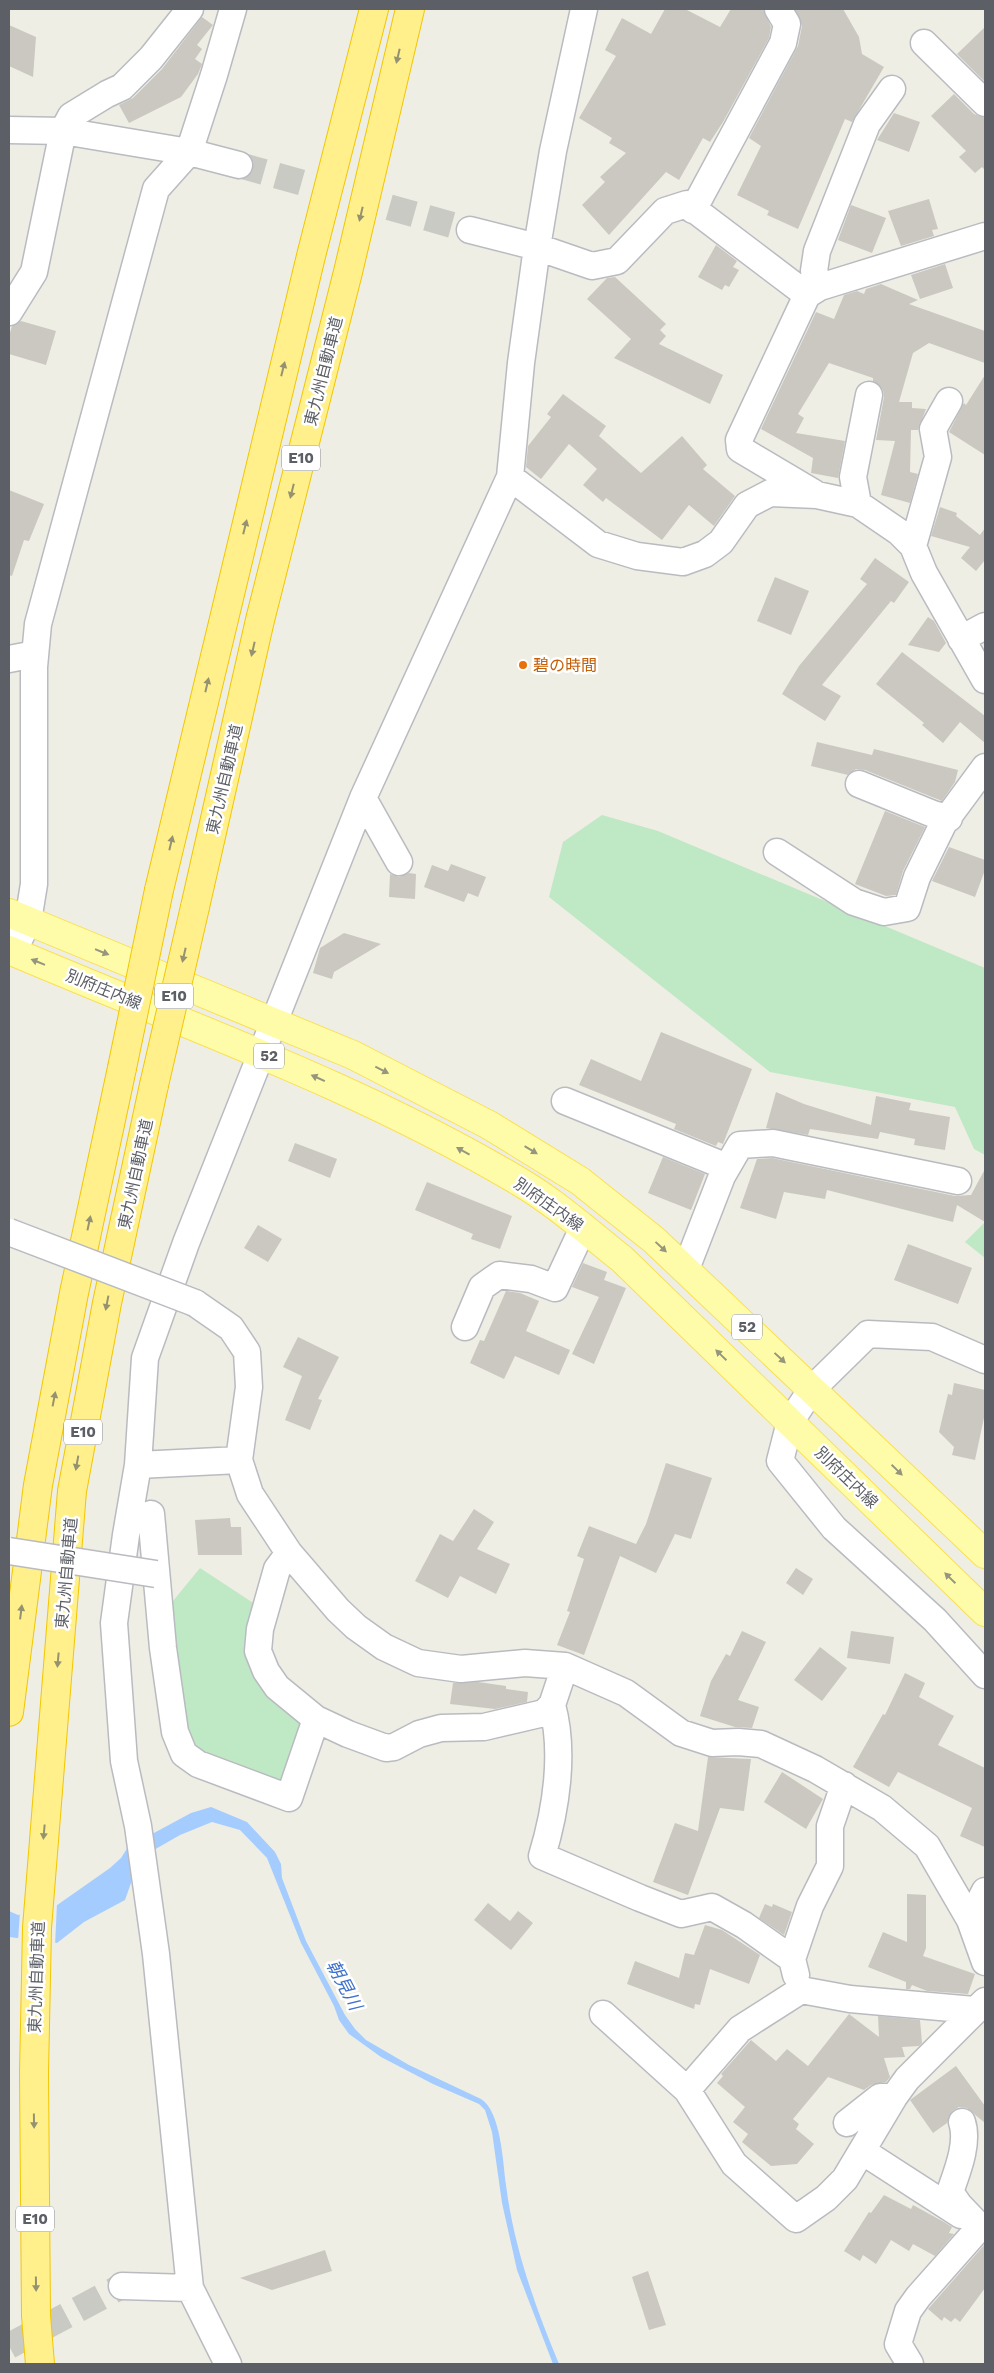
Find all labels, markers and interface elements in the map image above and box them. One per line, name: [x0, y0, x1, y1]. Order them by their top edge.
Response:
one-way arrow: [394, 49, 402, 64]
one-way arrow: [357, 207, 365, 222]
street label: 東九州自動車道: [301, 314, 346, 428]
one-way arrow: [279, 361, 287, 376]
road number: E10: [282, 446, 320, 470]
one-way arrow: [288, 483, 296, 498]
one-way arrow: [241, 519, 249, 534]
one-way arrow: [249, 641, 257, 656]
place label: 碧の時間: [533, 656, 597, 675]
marker: 碧の時間: [517, 659, 529, 671]
one-way arrow: [203, 677, 211, 692]
street label: 東九州自動車道: [203, 722, 246, 836]
one-way arrow: [167, 835, 175, 850]
one-way arrow: [180, 947, 188, 962]
one-way arrow: [95, 948, 110, 956]
one-way arrow: [30, 958, 45, 966]
street label: 別府庄内線: [63, 966, 144, 1013]
road number: E10: [155, 984, 193, 1008]
road number: 52: [254, 1044, 284, 1068]
one-way arrow: [374, 1066, 389, 1074]
one-way arrow: [311, 1074, 325, 1082]
street label: 東九州自動車道: [115, 1117, 156, 1231]
one-way arrow: [525, 1146, 538, 1155]
one-way arrow: [455, 1147, 470, 1155]
street label: 別府庄内線: [510, 1174, 587, 1235]
one-way arrow: [85, 1215, 93, 1230]
one-way arrow: [655, 1241, 667, 1253]
one-way arrow: [102, 1296, 110, 1312]
road number: 52: [732, 1314, 762, 1340]
one-way arrow: [715, 1349, 727, 1361]
one-way arrow: [773, 1352, 785, 1364]
one-way arrow: [50, 1391, 58, 1407]
road number: E10: [64, 1420, 102, 1444]
street label: 別府庄内線: [811, 1443, 882, 1512]
one-way arrow: [73, 1456, 81, 1472]
one-way arrow: [891, 1464, 903, 1476]
street label: 東九州自動車道: [52, 1516, 81, 1630]
one-way arrow: [945, 1572, 957, 1584]
one-way arrow: [18, 1604, 26, 1620]
one-way arrow: [54, 1652, 62, 1668]
one-way arrow: [40, 1824, 48, 1840]
street label: 東九州自動車道: [25, 1921, 48, 2033]
water label: 朝見川: [322, 1956, 367, 2015]
one-way arrow: [30, 2114, 38, 2130]
road number: E10: [16, 2206, 54, 2232]
one-way arrow: [32, 2276, 40, 2292]

